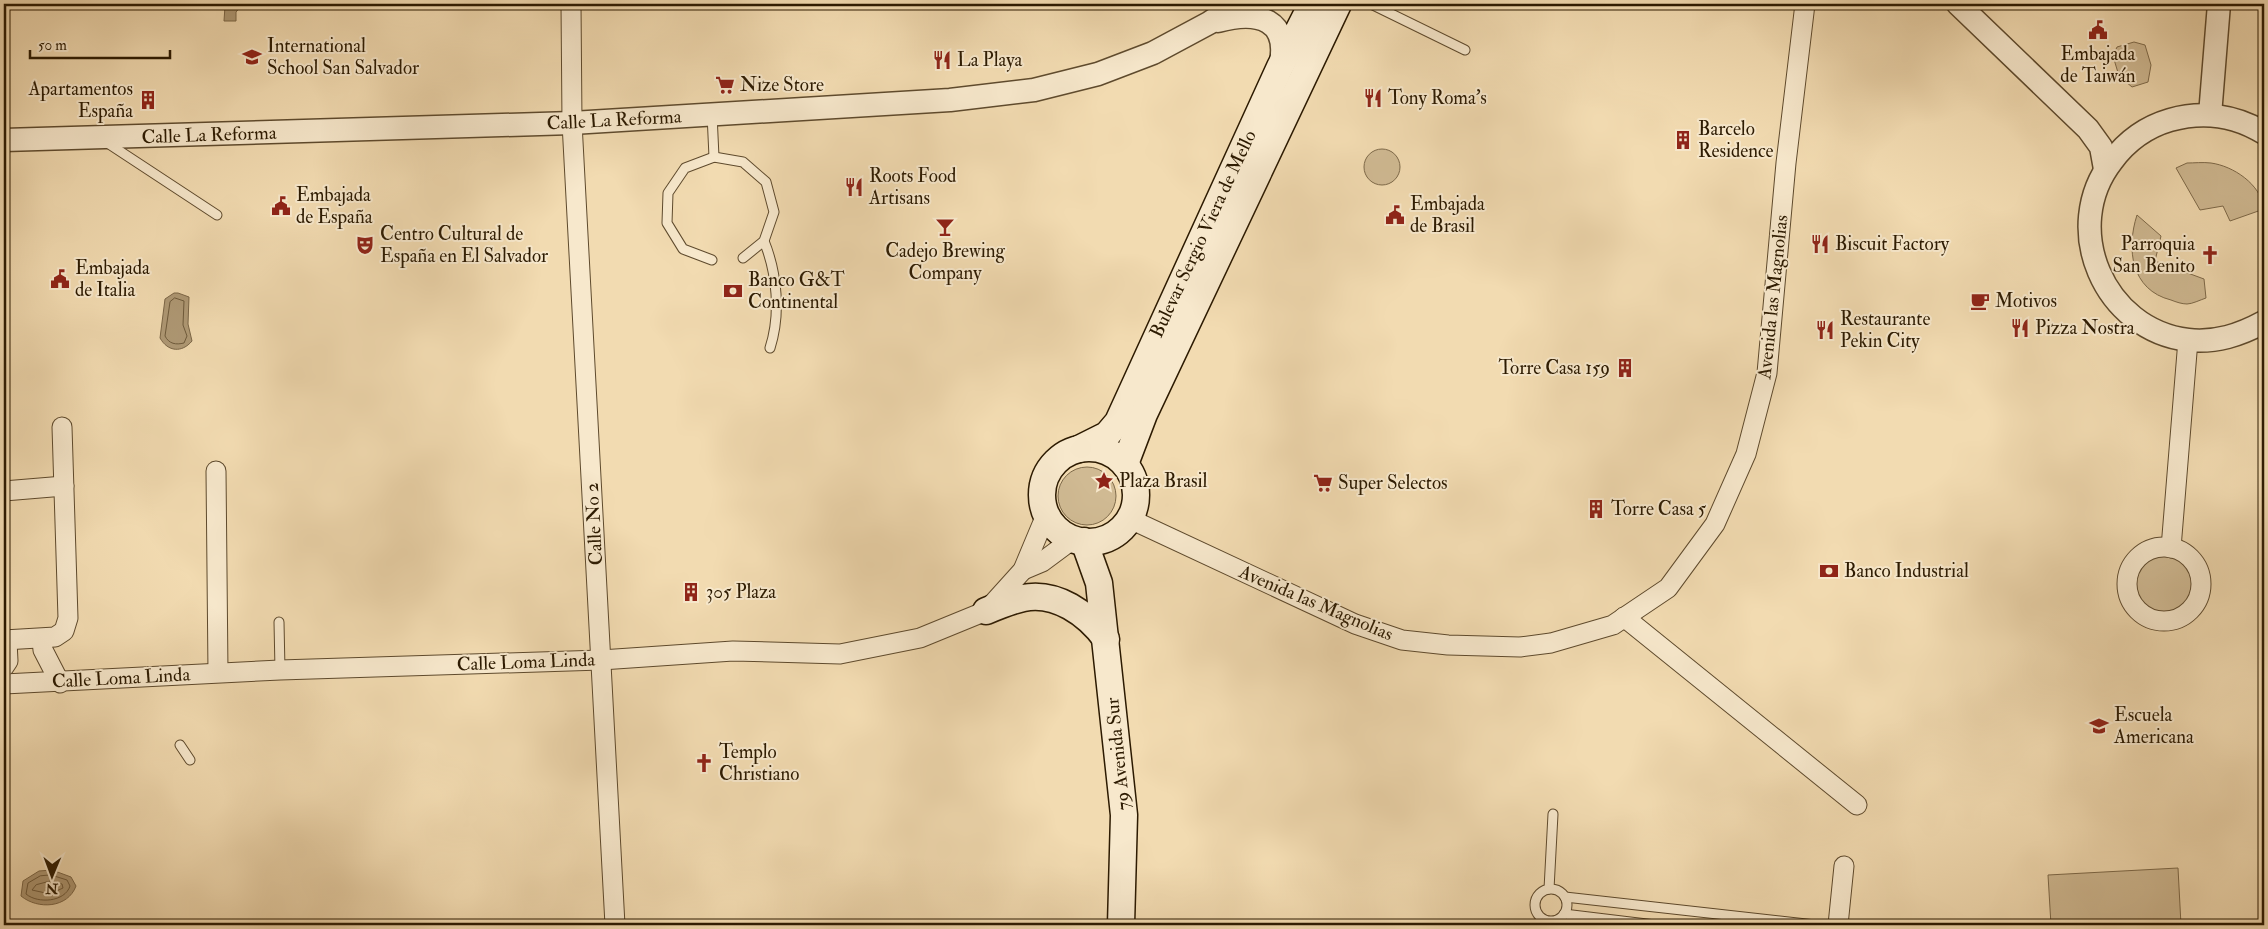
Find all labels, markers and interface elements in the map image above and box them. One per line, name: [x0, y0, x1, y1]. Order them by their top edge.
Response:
public building icon: Embajada de Taiwán: [2087, 19, 2109, 41]
scale bar: [30, 28, 170, 60]
place label: International School San Salvador: [267, 34, 419, 80]
text: 50 m: [38, 36, 67, 55]
place label: Embajada de Taiwán: [2060, 42, 2136, 88]
school or university icon: International School San Salvador: [241, 46, 263, 68]
place label: La Playa: [957, 48, 1022, 72]
restaurant icon: La Playa: [931, 49, 953, 71]
place label: Nize Store: [740, 73, 824, 97]
supermarket icon: Nize Store: [714, 74, 736, 96]
place label: Apartamentos España: [27, 77, 133, 124]
place label: Tony Roma's: [1388, 86, 1487, 110]
restaurant icon: Tony Roma's: [1362, 87, 1384, 109]
building icon: Apartamentos España: [137, 89, 159, 111]
street label: Calle La Reforma: [546, 104, 682, 136]
place label: Barcelo Residence: [1698, 117, 1774, 163]
street label: Calle La Reforma: [141, 121, 277, 149]
street label: Bulevar Sergio Viera de Mello: [1144, 126, 1262, 342]
building icon: Barcelo Residence: [1672, 129, 1694, 151]
place label: Roots Food Artisans: [868, 164, 957, 210]
restaurant icon: Roots Food Artisans: [843, 176, 865, 198]
place label: Embajada de España: [296, 183, 373, 230]
place label: Embajada de Brasil: [1410, 192, 1485, 238]
public building icon: Embajada de España: [270, 195, 292, 217]
public building icon: Embajada de Brasil: [1384, 204, 1406, 226]
street label: Avenida las Magnolias: [1752, 214, 1794, 381]
bar icon: Cadejo Brewing Company: [934, 216, 956, 238]
place label: Centro Cultural de España en El Salvador: [380, 222, 548, 269]
place label: Biscuit Factory: [1835, 232, 1950, 256]
place label: Parroquia San Benito: [2112, 232, 2195, 278]
restaurant icon: Biscuit Factory: [1809, 233, 1831, 255]
theatre icon: Centro Cultural de España en El Salvador: [354, 234, 376, 256]
place label: Cadejo Brewing Company: [885, 239, 1006, 286]
church icon: Parroquia San Benito: [2199, 244, 2221, 266]
place label: Embajada de Italia: [75, 256, 150, 302]
public building icon: Embajada de Italia: [49, 268, 71, 290]
place label: Banco G&T Continental: [748, 268, 845, 314]
bank icon: Banco G&T Continental: [722, 280, 744, 302]
place label: Motivos: [1995, 289, 2057, 313]
cafe icon: Motivos: [1969, 290, 1991, 312]
place label: Restaurante Pekin City: [1840, 307, 1930, 353]
place label: Pizza Nostra: [2035, 316, 2135, 340]
restaurant icon: Pizza Nostra: [2009, 317, 2031, 339]
restaurant icon: Restaurante Pekin City: [1814, 319, 1836, 341]
place label: Torre Casa 159: [1498, 356, 1610, 380]
building icon: Torre Casa 159: [1614, 357, 1636, 379]
place label: Plaza Brasil: [1119, 469, 1208, 493]
place icon: Plaza Brasil: [1093, 470, 1115, 492]
place label: Super Selectos: [1338, 471, 1448, 496]
supermarket icon: Super Selectos: [1312, 472, 1334, 494]
street label: Calle No 2: [580, 482, 608, 566]
place label: Torre Casa 5: [1611, 497, 1707, 521]
building icon: Torre Casa 5: [1585, 498, 1607, 520]
street label: Avenida las Magnolias: [1234, 559, 1397, 646]
place label: Banco Industrial: [1844, 559, 1969, 583]
bank icon: Banco Industrial: [1818, 560, 1840, 582]
place label: 305 Plaza: [706, 580, 776, 604]
building icon: 305 Plaza: [680, 581, 702, 603]
street label: Calle Loma Linda: [456, 648, 596, 676]
street label: Calle Loma Linda: [51, 662, 191, 694]
street label: 79 Avenida Sur: [1100, 696, 1136, 812]
place label: Escuela Americana: [2113, 703, 2194, 749]
school or university icon: Escuela Americana: [2088, 715, 2110, 737]
place label: Templo Christiano: [719, 740, 799, 786]
church icon: Templo Christiano: [693, 752, 715, 774]
north arrow: [28, 852, 78, 902]
text: N: [45, 880, 59, 897]

